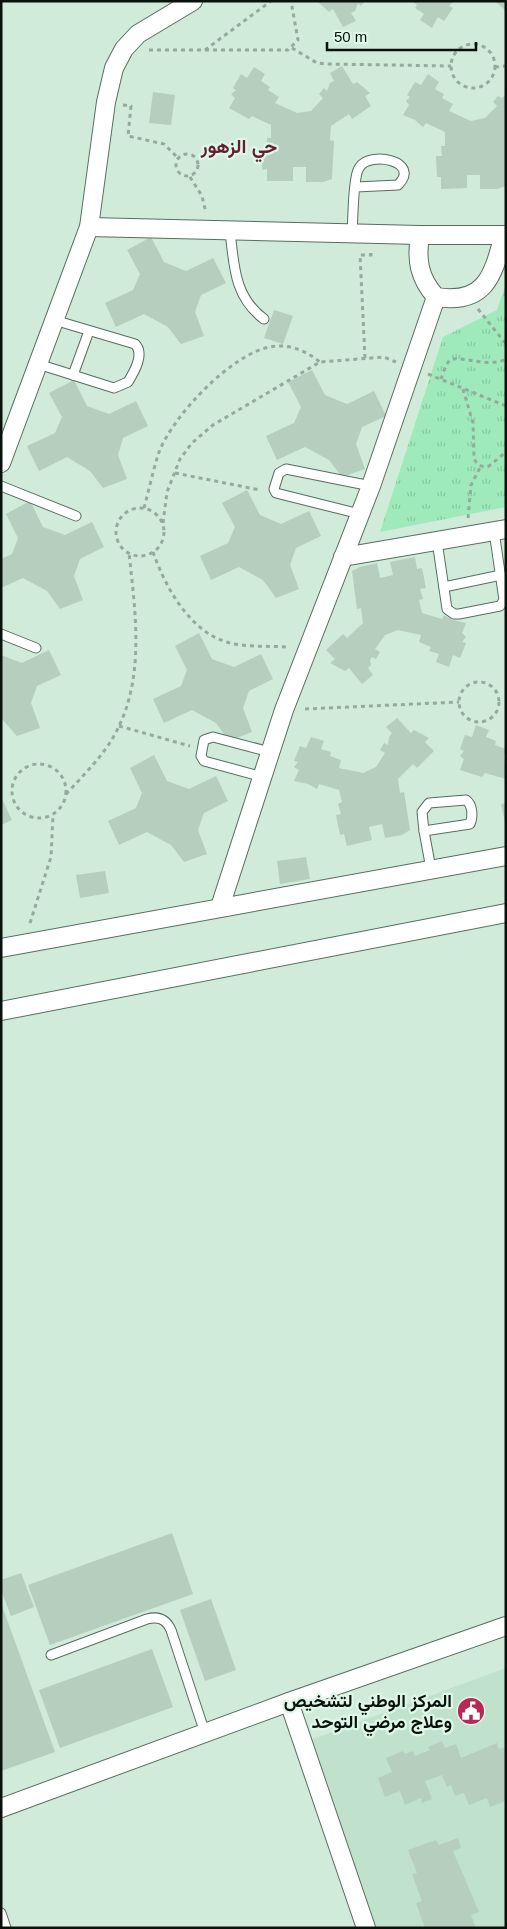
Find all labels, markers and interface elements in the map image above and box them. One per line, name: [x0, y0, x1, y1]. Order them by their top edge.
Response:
scale bar: [327, 20, 476, 52]
text: 50 m: [334, 28, 367, 45]
district label: حي الزهور: [200, 136, 277, 163]
place label: المركز الوطني لتشخيص وعلاج مرضي التوحد: [284, 1691, 452, 1737]
public building icon: المركز الوطني لتشخيص وعلاج مرضي التوحد: [456, 1696, 486, 1726]

